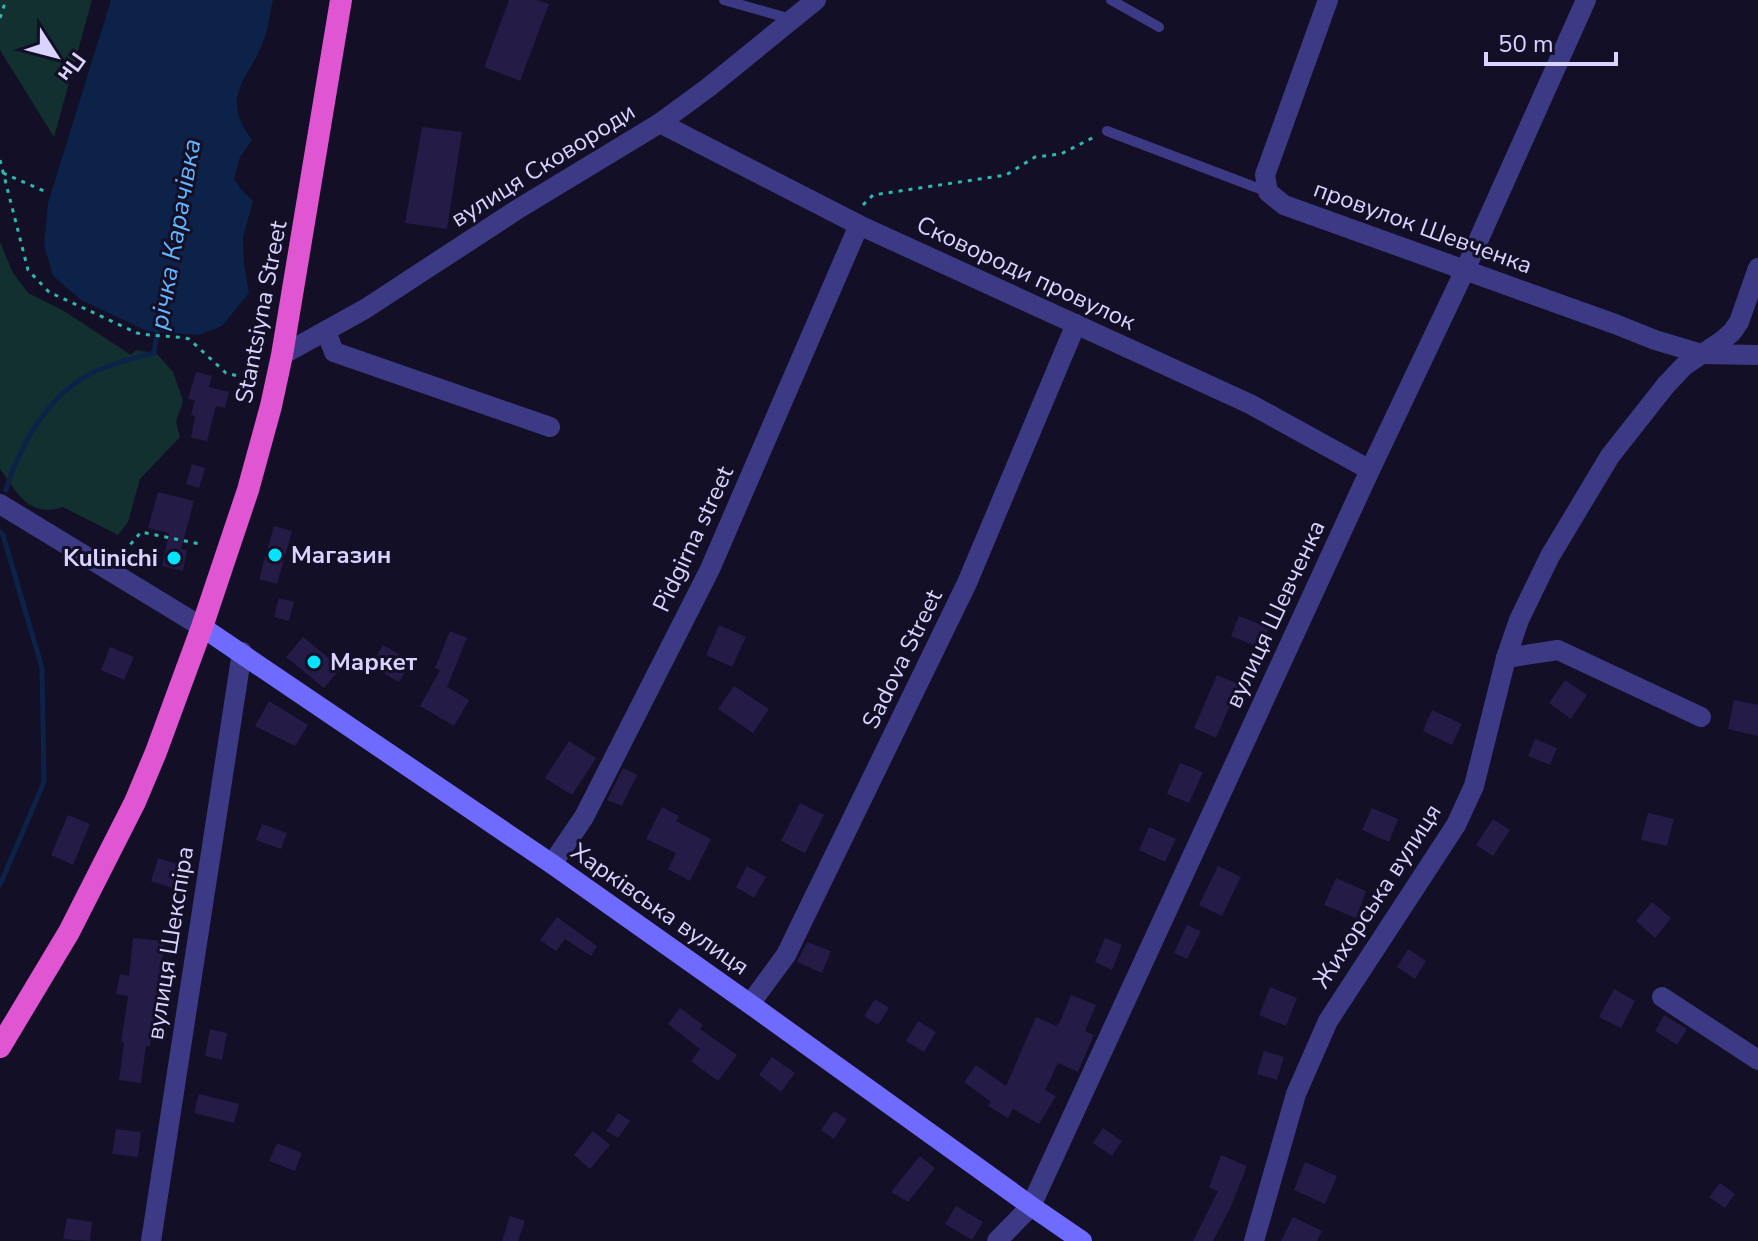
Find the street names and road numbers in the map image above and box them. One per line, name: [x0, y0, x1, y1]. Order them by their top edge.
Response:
street label: вулиця Сковороди: [445, 95, 641, 235]
street label: провулок Шевченка: [1309, 173, 1537, 281]
street label: Сковороди провулок: [911, 208, 1141, 338]
street label: Stantsiyna Street: [228, 217, 294, 406]
street label: Pidgirna street: [645, 460, 741, 617]
street label: вулиця Шевченка: [1217, 515, 1333, 713]
street label: Sadova Street: [854, 584, 950, 734]
street label: Жихорська вулиця: [1305, 798, 1449, 994]
street label: Харківська вулиця: [565, 836, 755, 982]
street label: вулиця Шекспіра: [139, 844, 201, 1042]

